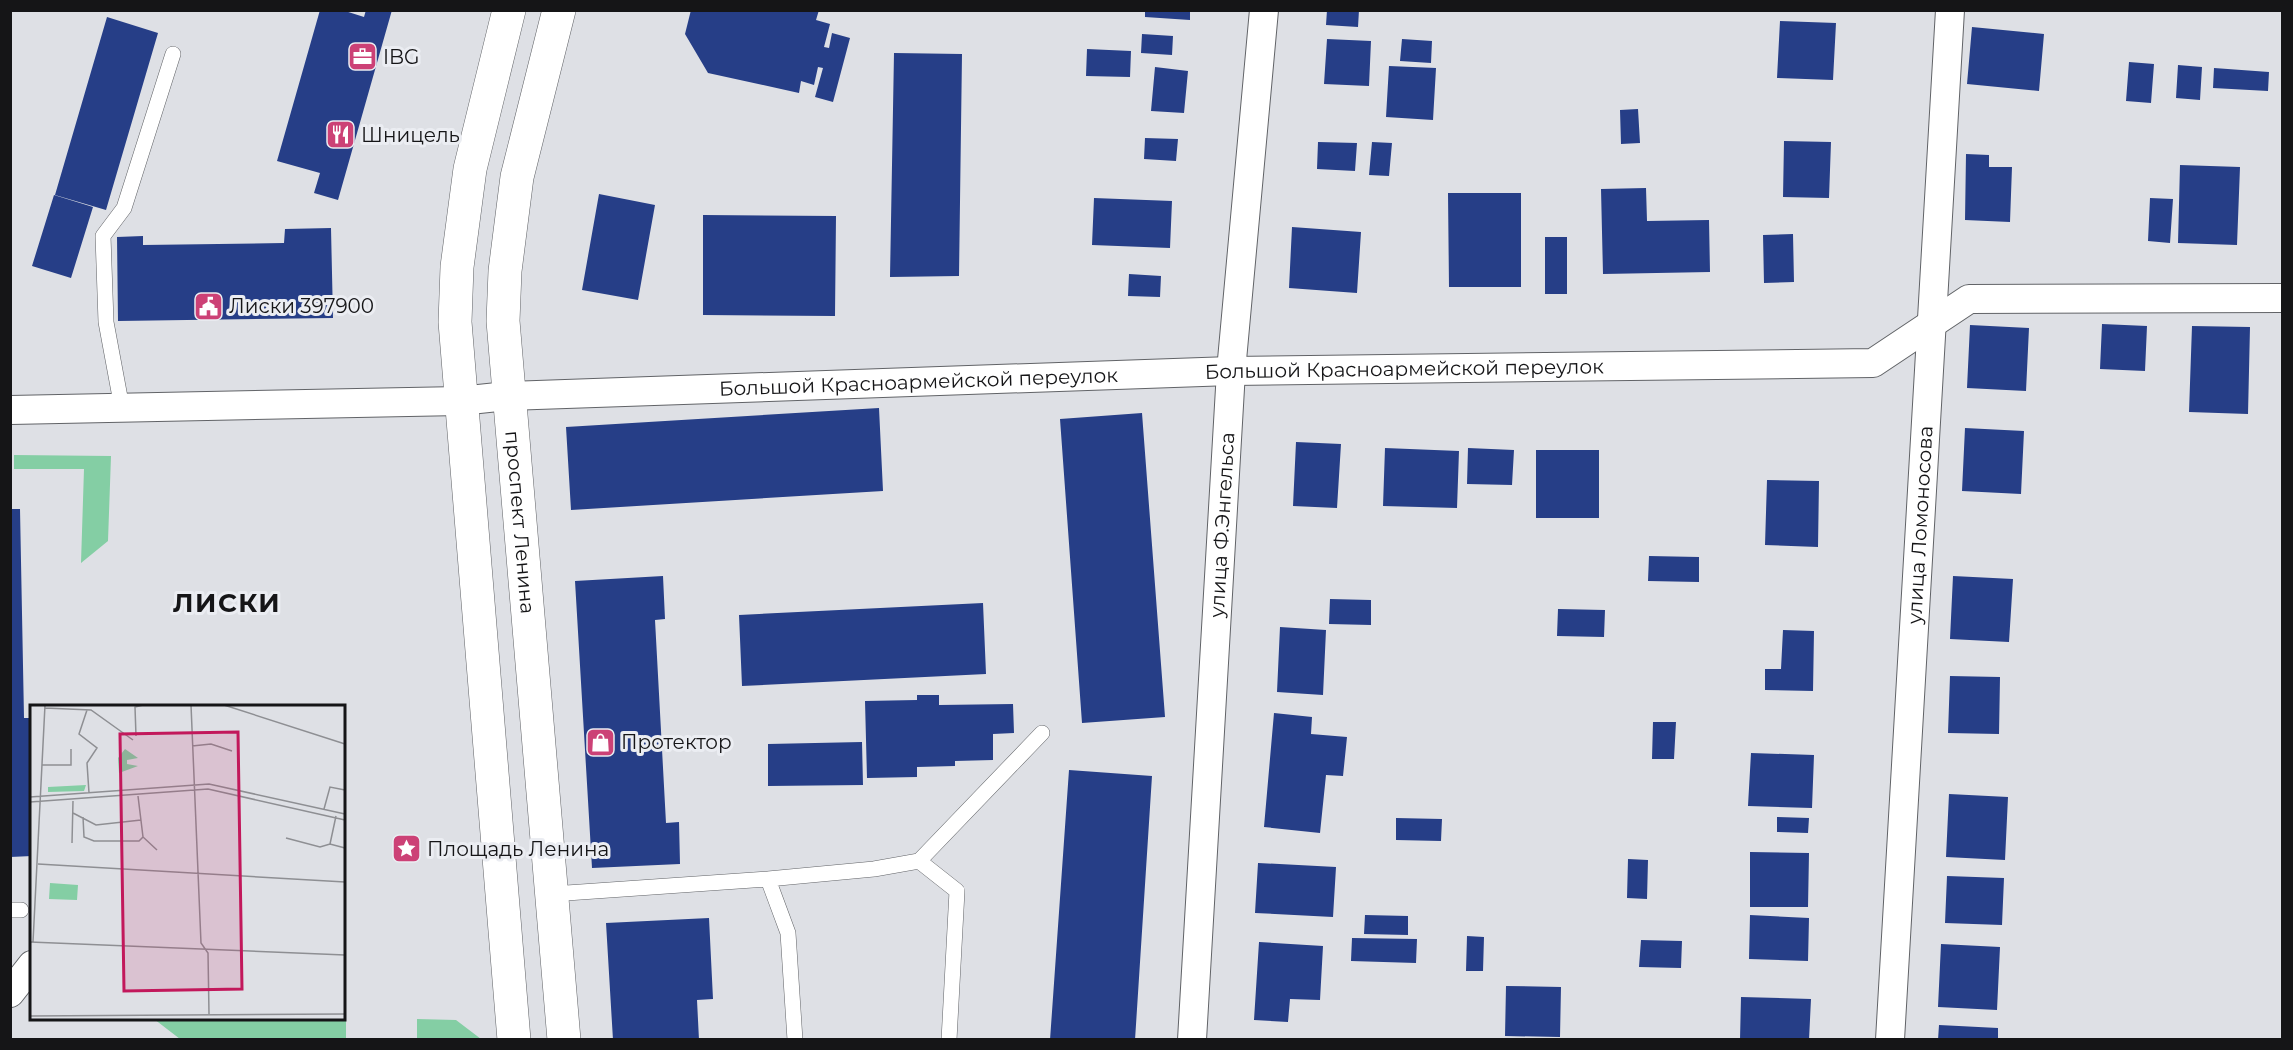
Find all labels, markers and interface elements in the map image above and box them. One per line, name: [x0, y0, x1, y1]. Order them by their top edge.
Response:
office icon: IBG: [346, 41, 378, 73]
place label: IBG: [383, 45, 420, 69]
restaurant icon: Шницель: [324, 119, 356, 151]
place label: Шницель: [361, 123, 460, 147]
public building icon: Лиски 397900: [192, 290, 224, 322]
place label: Лиски 397900: [229, 294, 374, 318]
street label: Большой Красноармейской переулок: [1204, 354, 1604, 384]
street label: Большой Красноармейской переулок: [719, 363, 1119, 401]
street label: улица Ломоносова: [1902, 425, 1938, 626]
street label: проспект Ленина: [500, 430, 540, 615]
street label: улица Ф.Энгельса: [1205, 432, 1239, 619]
district label: ЛИСКИ: [173, 587, 281, 619]
inset map: [30, 705, 345, 1020]
shop icon: Протектор: [584, 726, 616, 758]
place label: Протектор: [621, 730, 732, 754]
place icon: Площадь Ленина: [390, 833, 422, 865]
place label: Площадь Ленина: [427, 837, 609, 861]

